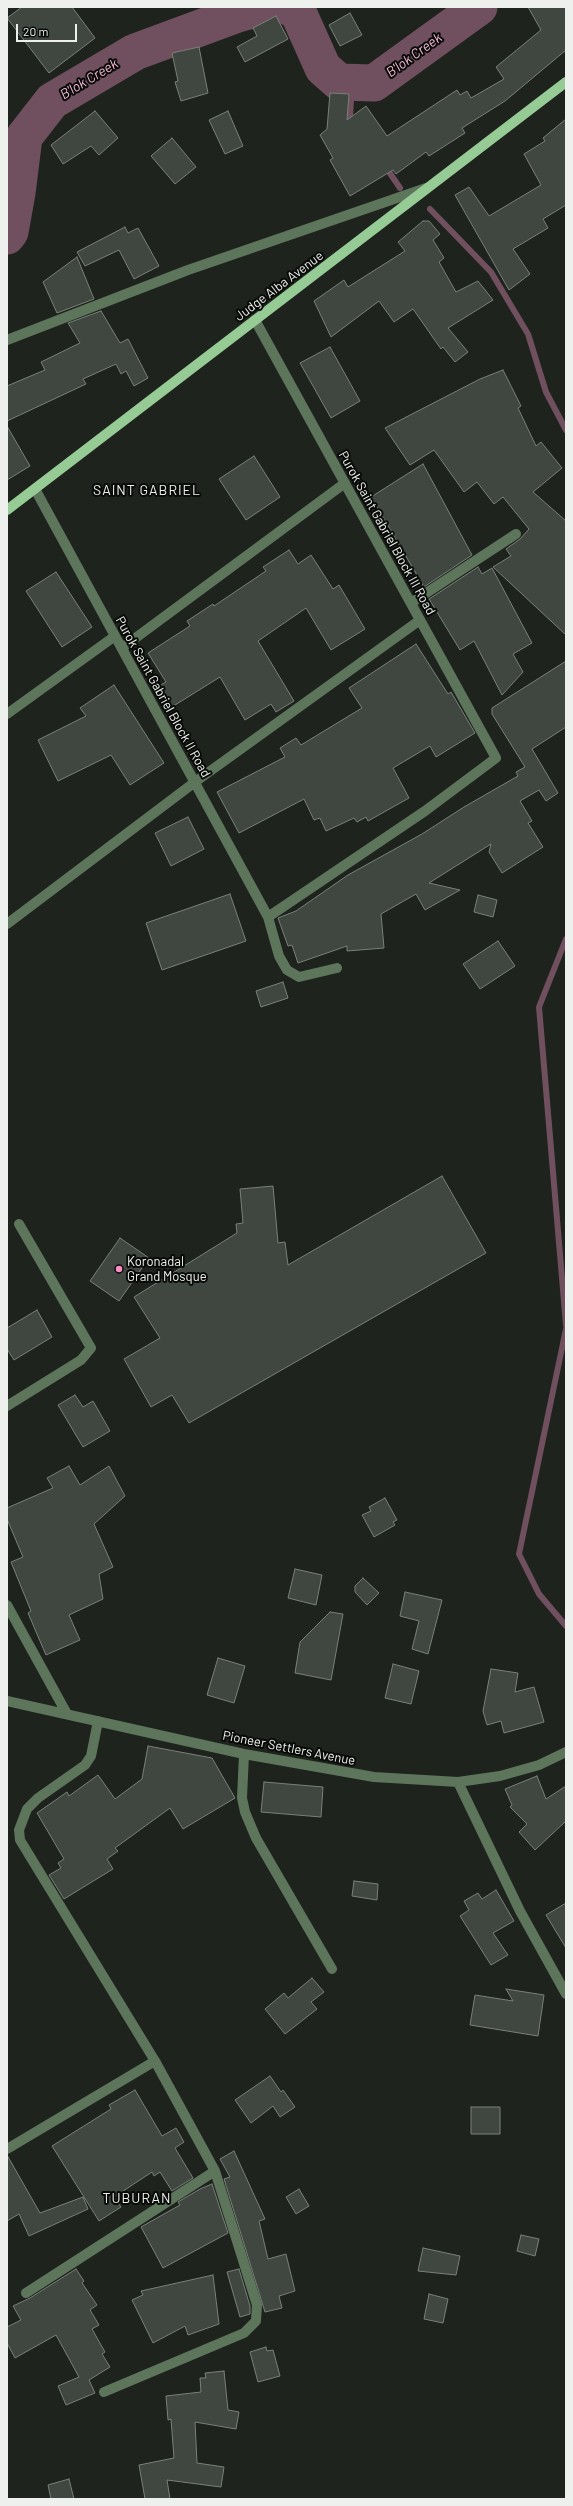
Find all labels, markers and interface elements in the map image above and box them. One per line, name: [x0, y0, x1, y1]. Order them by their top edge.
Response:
scale bar: [18, 16, 79, 42]
text: 20 m: [23, 24, 49, 38]
water label: B'lok Creek: [383, 29, 445, 81]
water label: B'lok Creek: [57, 55, 121, 103]
street label: Judge Alba Avenue: [232, 248, 326, 324]
street label: Purok Saint Gabriel Block III Road: [335, 448, 439, 618]
district label: SAINT GABRIEL: [93, 482, 201, 498]
street label: Purok Saint Gabriel Block II Road: [112, 614, 214, 780]
place label: Koronadal Grand Mosque: [127, 1254, 207, 1285]
marker: Koronadal Grand Mosque: [114, 1264, 124, 1274]
street label: Pioneer Settlers Avenue: [221, 1727, 357, 1769]
district label: TUBURAN: [103, 2190, 171, 2206]

